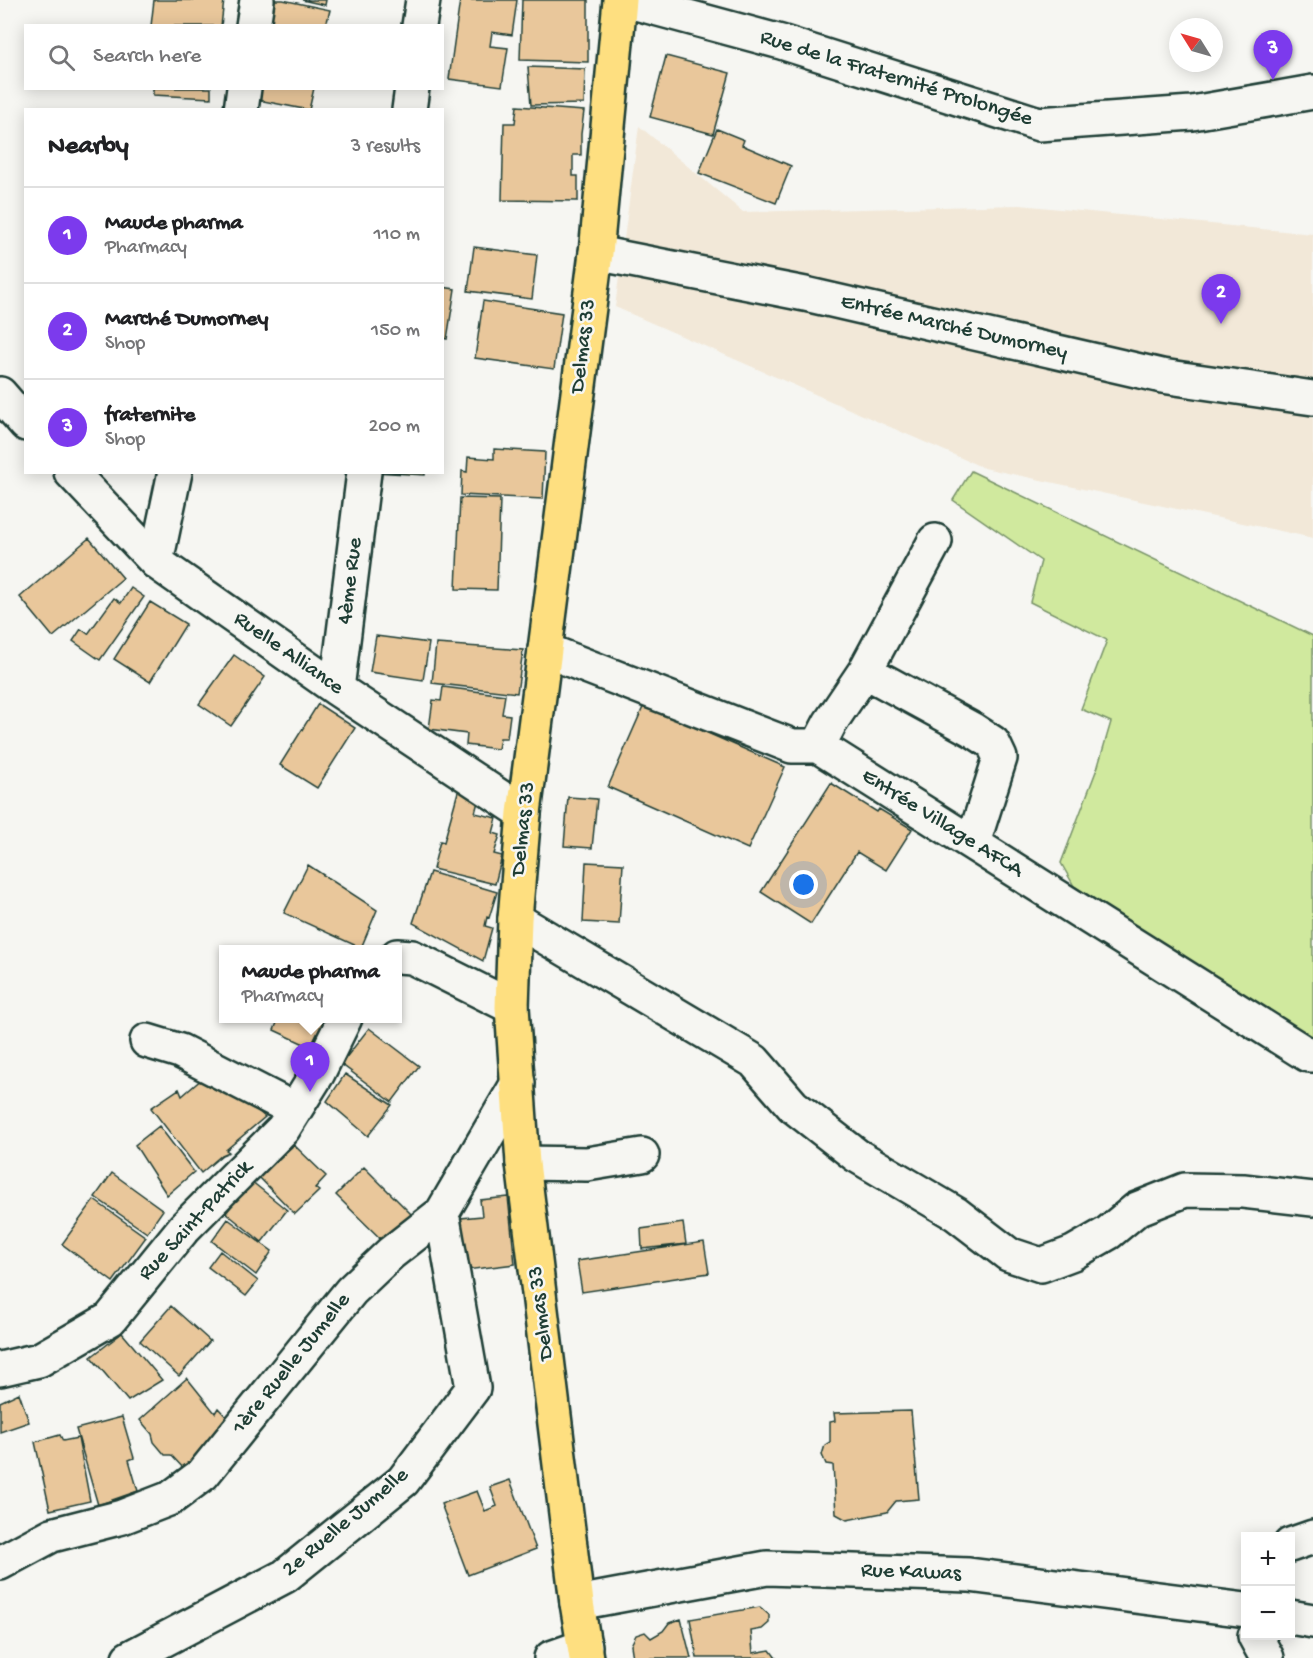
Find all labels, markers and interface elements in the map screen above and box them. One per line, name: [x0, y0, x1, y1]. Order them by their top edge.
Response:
north arrow: [1169, 18, 1223, 72]
search box: [24, 24, 444, 90]
street label: Rue de la Fraternité Prolongée: [757, 25, 1036, 133]
pin: 3: [1254, 31, 1292, 80]
icon: search: [45, 41, 78, 74]
text: Search here: [93, 44, 201, 70]
text: Nearby: [48, 132, 129, 163]
text: 3 results: [351, 136, 420, 159]
text: Maude pharma: [105, 211, 243, 237]
text: 1: [63, 224, 72, 247]
text: 110 m: [374, 224, 420, 247]
text: Pharmacy: [105, 237, 187, 260]
pin: 2: [1202, 274, 1240, 324]
street label: Entrée Marché Dumorney: [838, 289, 1070, 367]
street label: Delmas 33: [565, 298, 603, 396]
text: Marché Dumorney: [105, 307, 268, 333]
text: 2: [63, 320, 72, 343]
text: 150 m: [371, 320, 420, 343]
text: Shop: [105, 333, 145, 356]
text: fraternite: [105, 403, 195, 429]
text: 3: [62, 416, 73, 439]
text: 200 m: [369, 416, 420, 439]
text: Shop: [105, 429, 145, 452]
street label: 4ème Rue: [333, 536, 369, 626]
street label: Ruelle Alliance: [228, 607, 349, 702]
street label: Entrée Village AFCA: [856, 764, 1029, 885]
street label: Delmas 33: [506, 781, 542, 879]
your location: [789, 870, 818, 899]
popup: [219, 945, 402, 1023]
text: Maude pharma: [242, 960, 379, 986]
text: Pharmacy: [242, 986, 324, 1009]
pin: 1: [290, 1042, 330, 1092]
street label: Rue Saint-Patrick: [134, 1154, 260, 1287]
street label: Delmas 33: [523, 1265, 561, 1363]
street label: 1ère Ruelle Jumelle: [227, 1288, 357, 1441]
street label: 2e Ruelle Jumelle: [278, 1462, 415, 1583]
map controls: [1241, 1532, 1295, 1640]
button: +: [1241, 1532, 1295, 1586]
street label: Rue Kawas: [861, 1558, 962, 1588]
button: −: [1241, 1586, 1295, 1640]

